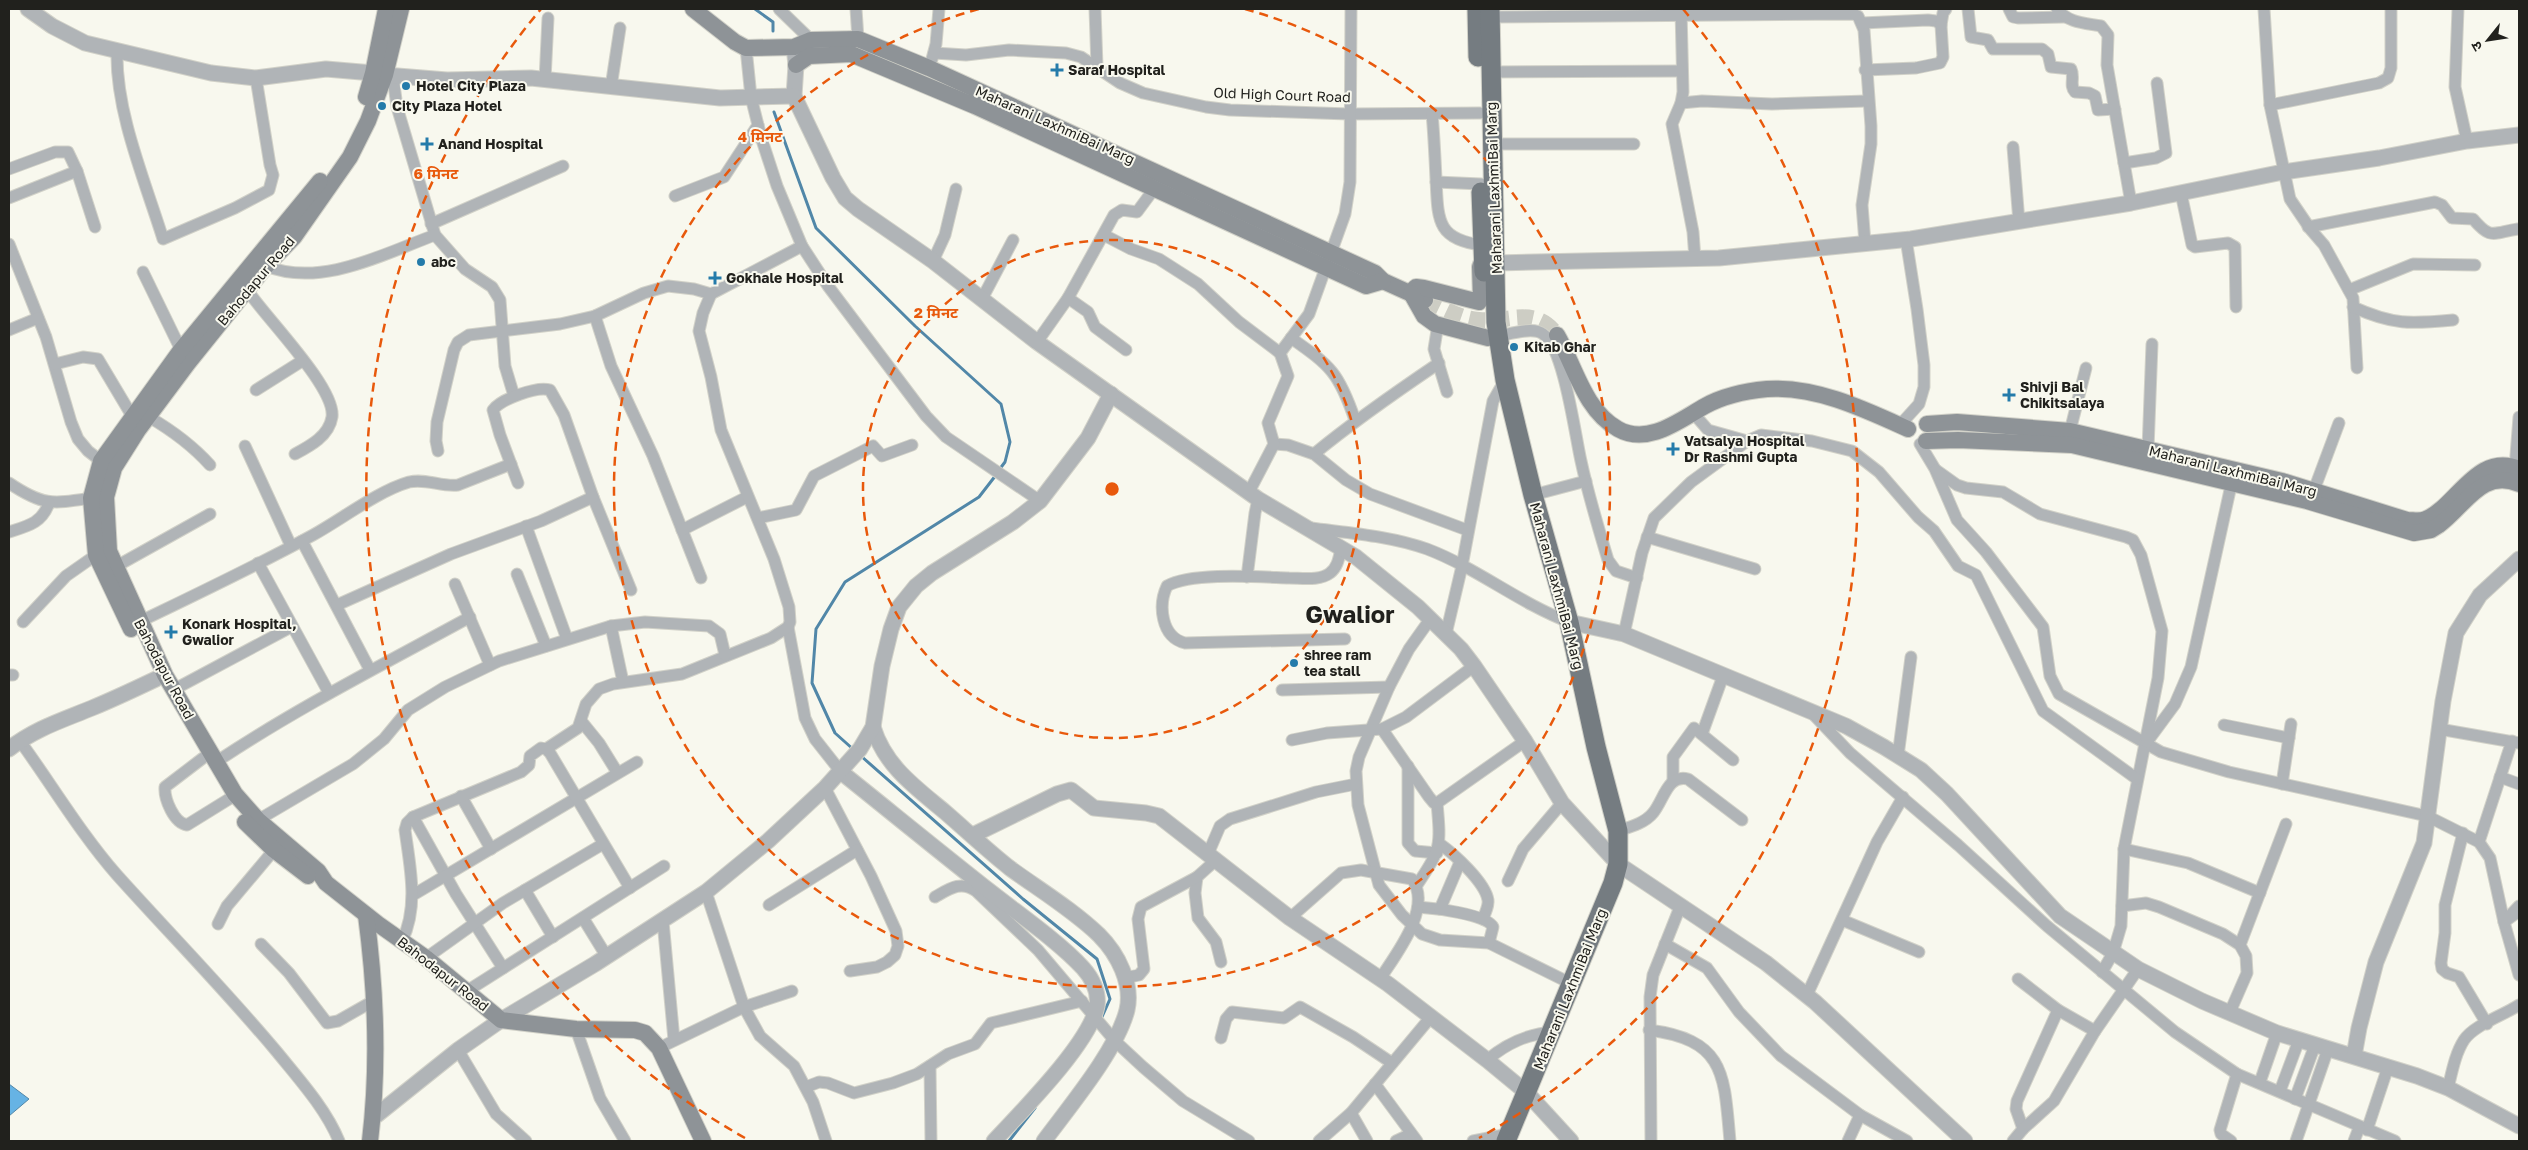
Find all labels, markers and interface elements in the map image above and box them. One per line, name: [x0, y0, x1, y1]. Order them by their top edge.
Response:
north arrow: [2463, 15, 2513, 65]
text: उ: [2466, 38, 2486, 55]
place label: Saraf Hospital: [1068, 61, 1166, 78]
marker: Saraf Hospital: [1050, 63, 1064, 77]
place label: Hotel City Plaza: [416, 77, 526, 94]
marker: Hotel City Plaza: [400, 80, 412, 92]
street label: Maharani LaxhmiBai Marg: [973, 82, 1137, 167]
street label: Old High Court Road: [1213, 84, 1351, 105]
place label: City Plaza Hotel: [392, 97, 502, 114]
marker: City Plaza Hotel: [376, 100, 388, 112]
street label: Maharani LaxhmiBai Marg: [1482, 102, 1505, 274]
text: 4 मिनट: [738, 127, 783, 145]
place label: Anand Hospital: [438, 135, 543, 152]
marker: Anand Hospital: [420, 137, 434, 151]
text: 6 मिनट: [414, 164, 459, 182]
street label: Bahodapur Road: [213, 233, 298, 329]
place label: abc: [431, 253, 456, 270]
marker: abc: [415, 256, 427, 268]
place label: Gokhale Hospital: [726, 269, 844, 286]
marker: Gokhale Hospital: [708, 271, 722, 285]
text: 2 मिनट: [914, 303, 959, 321]
place label: Kitab Ghar: [1524, 338, 1597, 355]
marker: Kitab Ghar: [1508, 341, 1520, 353]
place label: Shivji Bal Chikitsalaya: [2020, 378, 2104, 411]
marker: Shivji Bal Chikitsalaya: [2002, 388, 2016, 402]
place label: Vatsalya Hospital Dr Rashmi Gupta: [1684, 432, 1805, 465]
street label: Maharani LaxhmiBai Marg: [2147, 441, 2319, 500]
marker: Vatsalya Hospital Dr Rashmi Gupta: [1666, 442, 1680, 456]
centre of rings: [1103, 480, 1121, 498]
street label: Maharani LaxhmiBai Marg: [1527, 500, 1588, 671]
district label: Gwalior: [1305, 599, 1395, 628]
place label: Konark Hospital, Gwalior: [182, 615, 297, 648]
street label: Bahodapur Road: [131, 616, 198, 722]
marker: Konark Hospital, Gwalior: [164, 625, 178, 639]
place label: shree ram tea stall: [1304, 646, 1371, 679]
marker: shree ram tea stall: [1288, 657, 1300, 669]
street label: Maharani LaxhmiBai Marg: [1529, 906, 1610, 1072]
street label: Bahodapur Road: [394, 933, 492, 1015]

